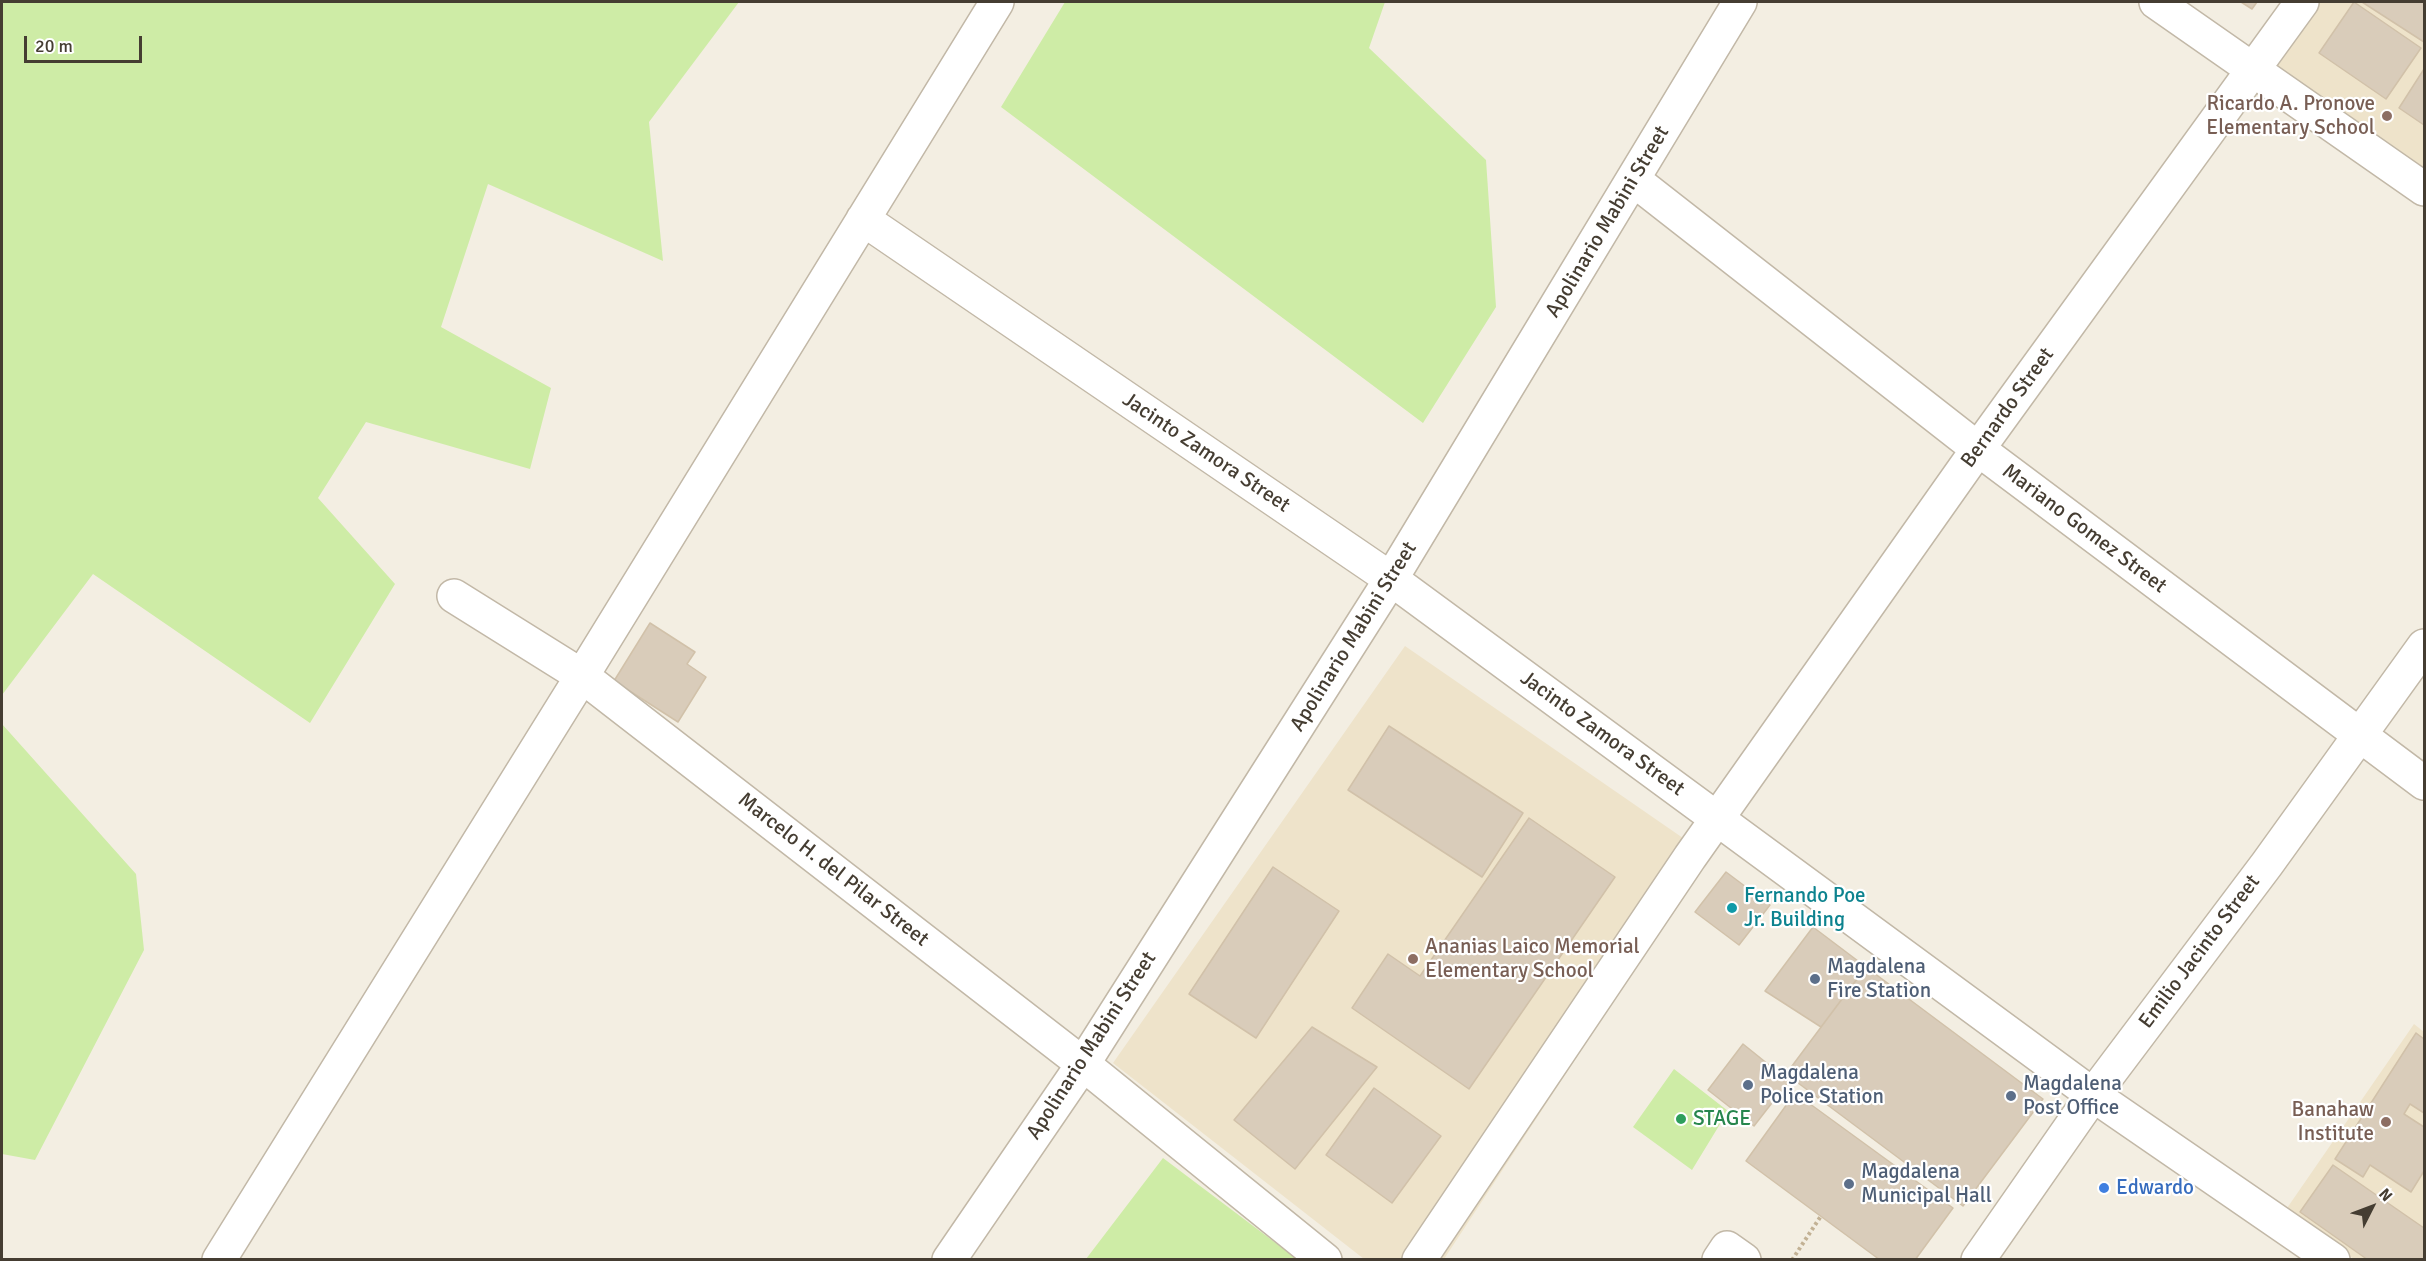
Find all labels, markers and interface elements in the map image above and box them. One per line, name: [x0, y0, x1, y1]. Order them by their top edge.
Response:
scale bar: [27, 24, 146, 62]
text: 20 m: [35, 35, 73, 57]
place label: Ricardo A. Pronove Elementary School: [2206, 91, 2375, 141]
marker: Ricardo A. Pronove Elementary School: [2380, 109, 2394, 123]
street label: Apolinario Mabini Street: [1541, 122, 1675, 322]
street label: Bernardo Street: [1956, 343, 2060, 473]
street label: Jacinto Zamora Street: [1117, 388, 1295, 518]
street label: Mariano Gomez Street: [1997, 459, 2171, 599]
street label: Apolinario Mabini Street: [1285, 537, 1423, 737]
street label: Jacinto Zamora Street: [1515, 666, 1689, 802]
street label: Marcelo H. del Pilar Street: [733, 788, 933, 952]
street label: Emilio Jacinto Street: [2134, 870, 2266, 1034]
place label: Fernando Poe Jr. Building: [1744, 883, 1866, 933]
marker: Fernando Poe Jr. Building: [1725, 901, 1739, 915]
place label: Ananias Laico Memorial Elementary School: [1425, 934, 1640, 984]
street label: Apolinario Mabini Street: [1022, 947, 1162, 1145]
marker: Ananias Laico Memorial Elementary School: [1406, 952, 1420, 966]
place label: Magdalena Fire Station: [1827, 954, 1931, 1004]
marker: Magdalena Fire Station: [1808, 972, 1822, 986]
place label: Magdalena Police Station: [1760, 1060, 1884, 1110]
place label: Magdalena Post Office: [2023, 1071, 2122, 1121]
marker: Magdalena Police Station: [1741, 1078, 1755, 1092]
marker: Magdalena Post Office: [2004, 1089, 2018, 1103]
place label: Banahaw Institute: [2292, 1097, 2374, 1147]
place label: STAGE: [1693, 1106, 1751, 1132]
marker: STAGE: [1674, 1112, 1688, 1126]
marker: Banahaw Institute: [2379, 1115, 2393, 1129]
place label: Magdalena Municipal Hall: [1861, 1159, 1992, 1209]
place label: Edwardo: [2116, 1175, 2194, 1201]
marker: Magdalena Municipal Hall: [1842, 1177, 1856, 1191]
north arrow: [2342, 1177, 2402, 1237]
marker: Edwardo: [2097, 1181, 2111, 1195]
text: N: [2374, 1184, 2397, 1206]

